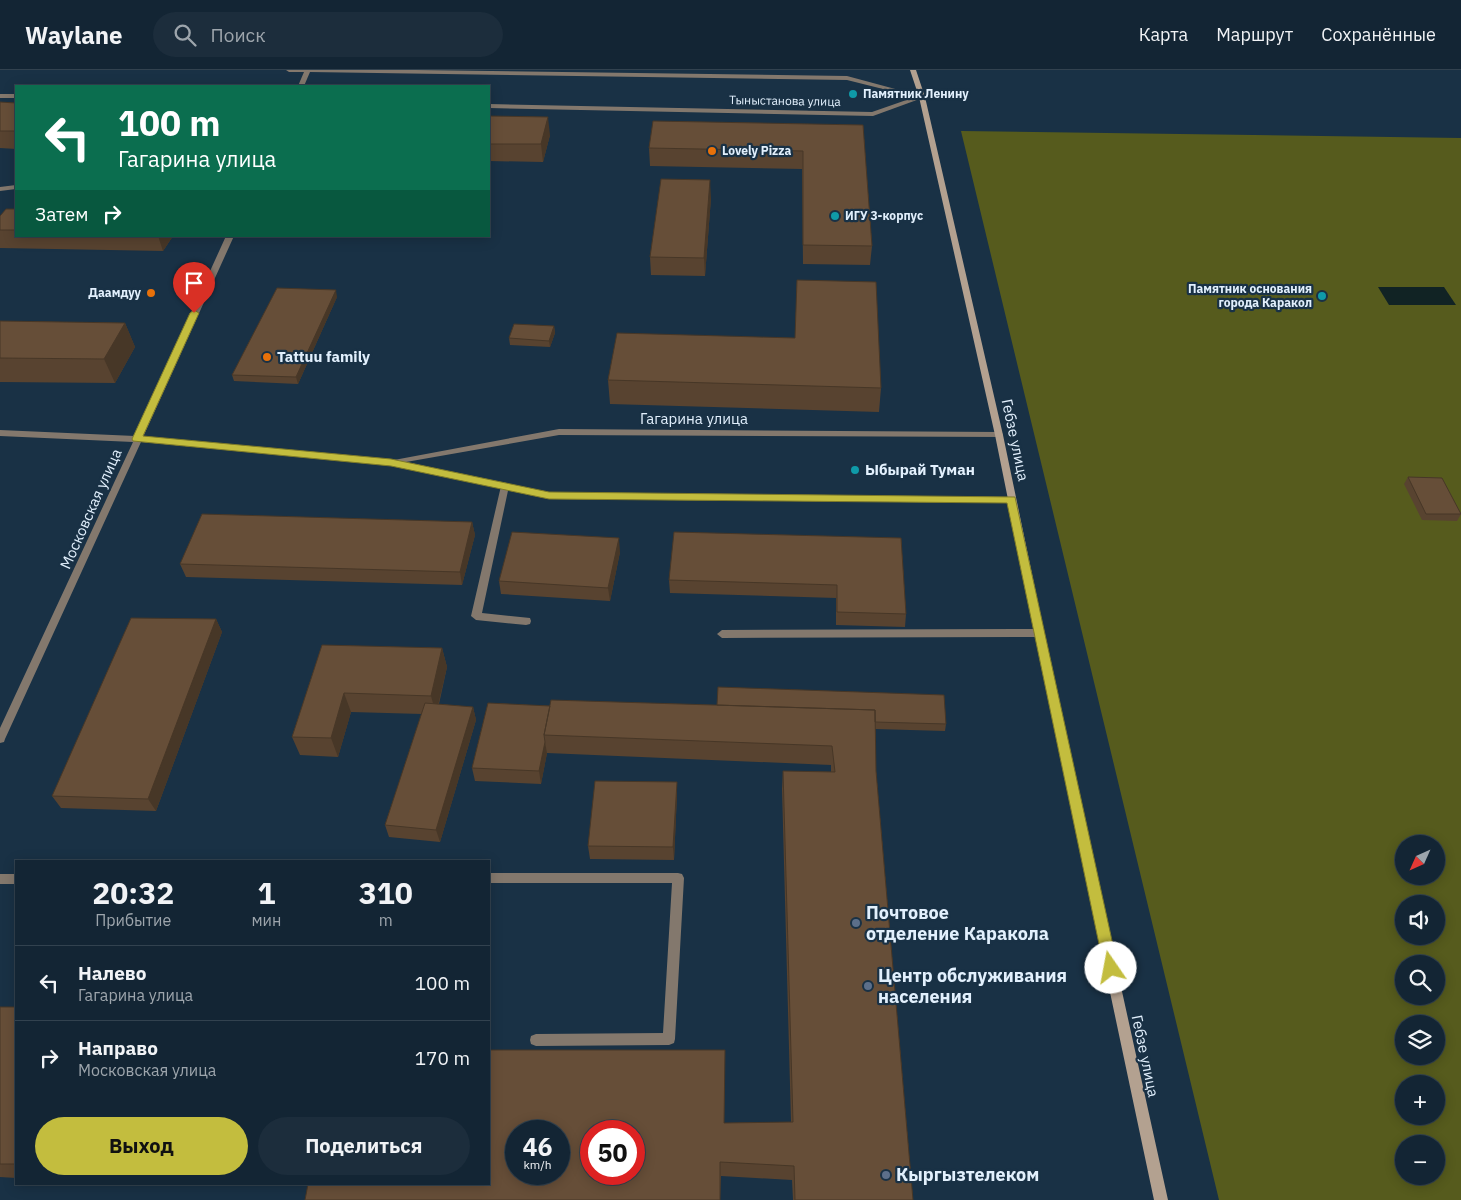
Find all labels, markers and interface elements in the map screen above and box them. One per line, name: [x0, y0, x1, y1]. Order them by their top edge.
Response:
search box: [153, 12, 503, 57]
text: Waylane: [25, 19, 123, 51]
icon: search: [171, 21, 199, 49]
text: Поиск: [211, 23, 266, 47]
text: Карта: [1139, 23, 1188, 46]
text: Маршрут: [1216, 23, 1293, 46]
text: Сохранённые: [1321, 23, 1436, 46]
place label: Памятник Ленину: [863, 86, 969, 101]
marker: Памятник Ленину: [847, 88, 859, 100]
street label: Тыныстанова улица: [729, 92, 842, 109]
text: 100 m: [118, 100, 221, 146]
icon: left: [35, 105, 100, 170]
place label: Lovely Pizza: [722, 143, 792, 158]
text: Гагарина улица: [118, 144, 276, 173]
marker: Lovely Pizza: [706, 145, 718, 157]
icon: right: [98, 200, 126, 228]
text: Затем: [35, 202, 88, 226]
place label: ИГУ 3-корпус: [845, 208, 923, 223]
marker: ИГУ 3-корпус: [829, 210, 841, 222]
pin: [173, 262, 215, 313]
icon: arrive: [180, 269, 208, 297]
place label: Памятник основания города Каракол: [1188, 281, 1312, 310]
place label: Даамдуу: [88, 285, 142, 300]
marker: Даамдуу: [145, 287, 157, 299]
marker: Памятник основания города Каракол: [1316, 290, 1328, 302]
place label: Tattuu family: [277, 347, 370, 366]
marker: Tattuu family: [261, 351, 273, 363]
street label: Гебзе улица: [998, 397, 1033, 483]
street label: Гагарина улица: [640, 409, 748, 428]
street label: Московская улица: [55, 446, 126, 572]
place label: Ыбырай Туман: [865, 460, 975, 479]
marker: Ыбырай Туман: [849, 464, 861, 476]
north arrow: [1395, 835, 1445, 885]
map controls: [1395, 835, 1445, 1185]
text: 20:32: [92, 873, 174, 912]
text: 1: [257, 873, 275, 912]
text: 310: [359, 873, 413, 912]
button: sound: [1395, 895, 1445, 945]
place label: Почтовое отделение Каракола: [866, 901, 1049, 945]
text: Прибытие: [95, 910, 171, 930]
text: мин: [251, 910, 281, 930]
text: m: [379, 910, 393, 930]
marker: Почтовое отделение Каракола: [850, 917, 862, 929]
position arrow: [1084, 941, 1136, 993]
button: search: [1395, 955, 1445, 1005]
text: Налево: [78, 961, 147, 985]
place label: Центр обслуживания населения: [878, 964, 1067, 1008]
icon: left: [35, 969, 63, 997]
text: 100 m: [415, 971, 470, 995]
marker: Центр обслуживания населения: [862, 980, 874, 992]
text: Гагарина улица: [78, 985, 193, 1005]
street label: Гебзе улица: [1128, 1013, 1163, 1099]
button: layers: [1395, 1015, 1445, 1065]
text: Направо: [78, 1036, 158, 1060]
icon: right: [35, 1044, 63, 1072]
text: 170 m: [415, 1046, 470, 1070]
text: Московская улица: [78, 1060, 216, 1080]
button: +: [1395, 1075, 1445, 1125]
button: Выход: [35, 1117, 248, 1175]
button: Поделиться: [258, 1117, 470, 1175]
speed limit sign: 50: [580, 1120, 645, 1185]
text: 46: [522, 1130, 553, 1163]
button: −: [1395, 1135, 1445, 1185]
text: km/h: [523, 1157, 552, 1172]
place label: Кыргызтелеком: [896, 1163, 1039, 1186]
marker: Кыргызтелеком: [880, 1169, 892, 1181]

